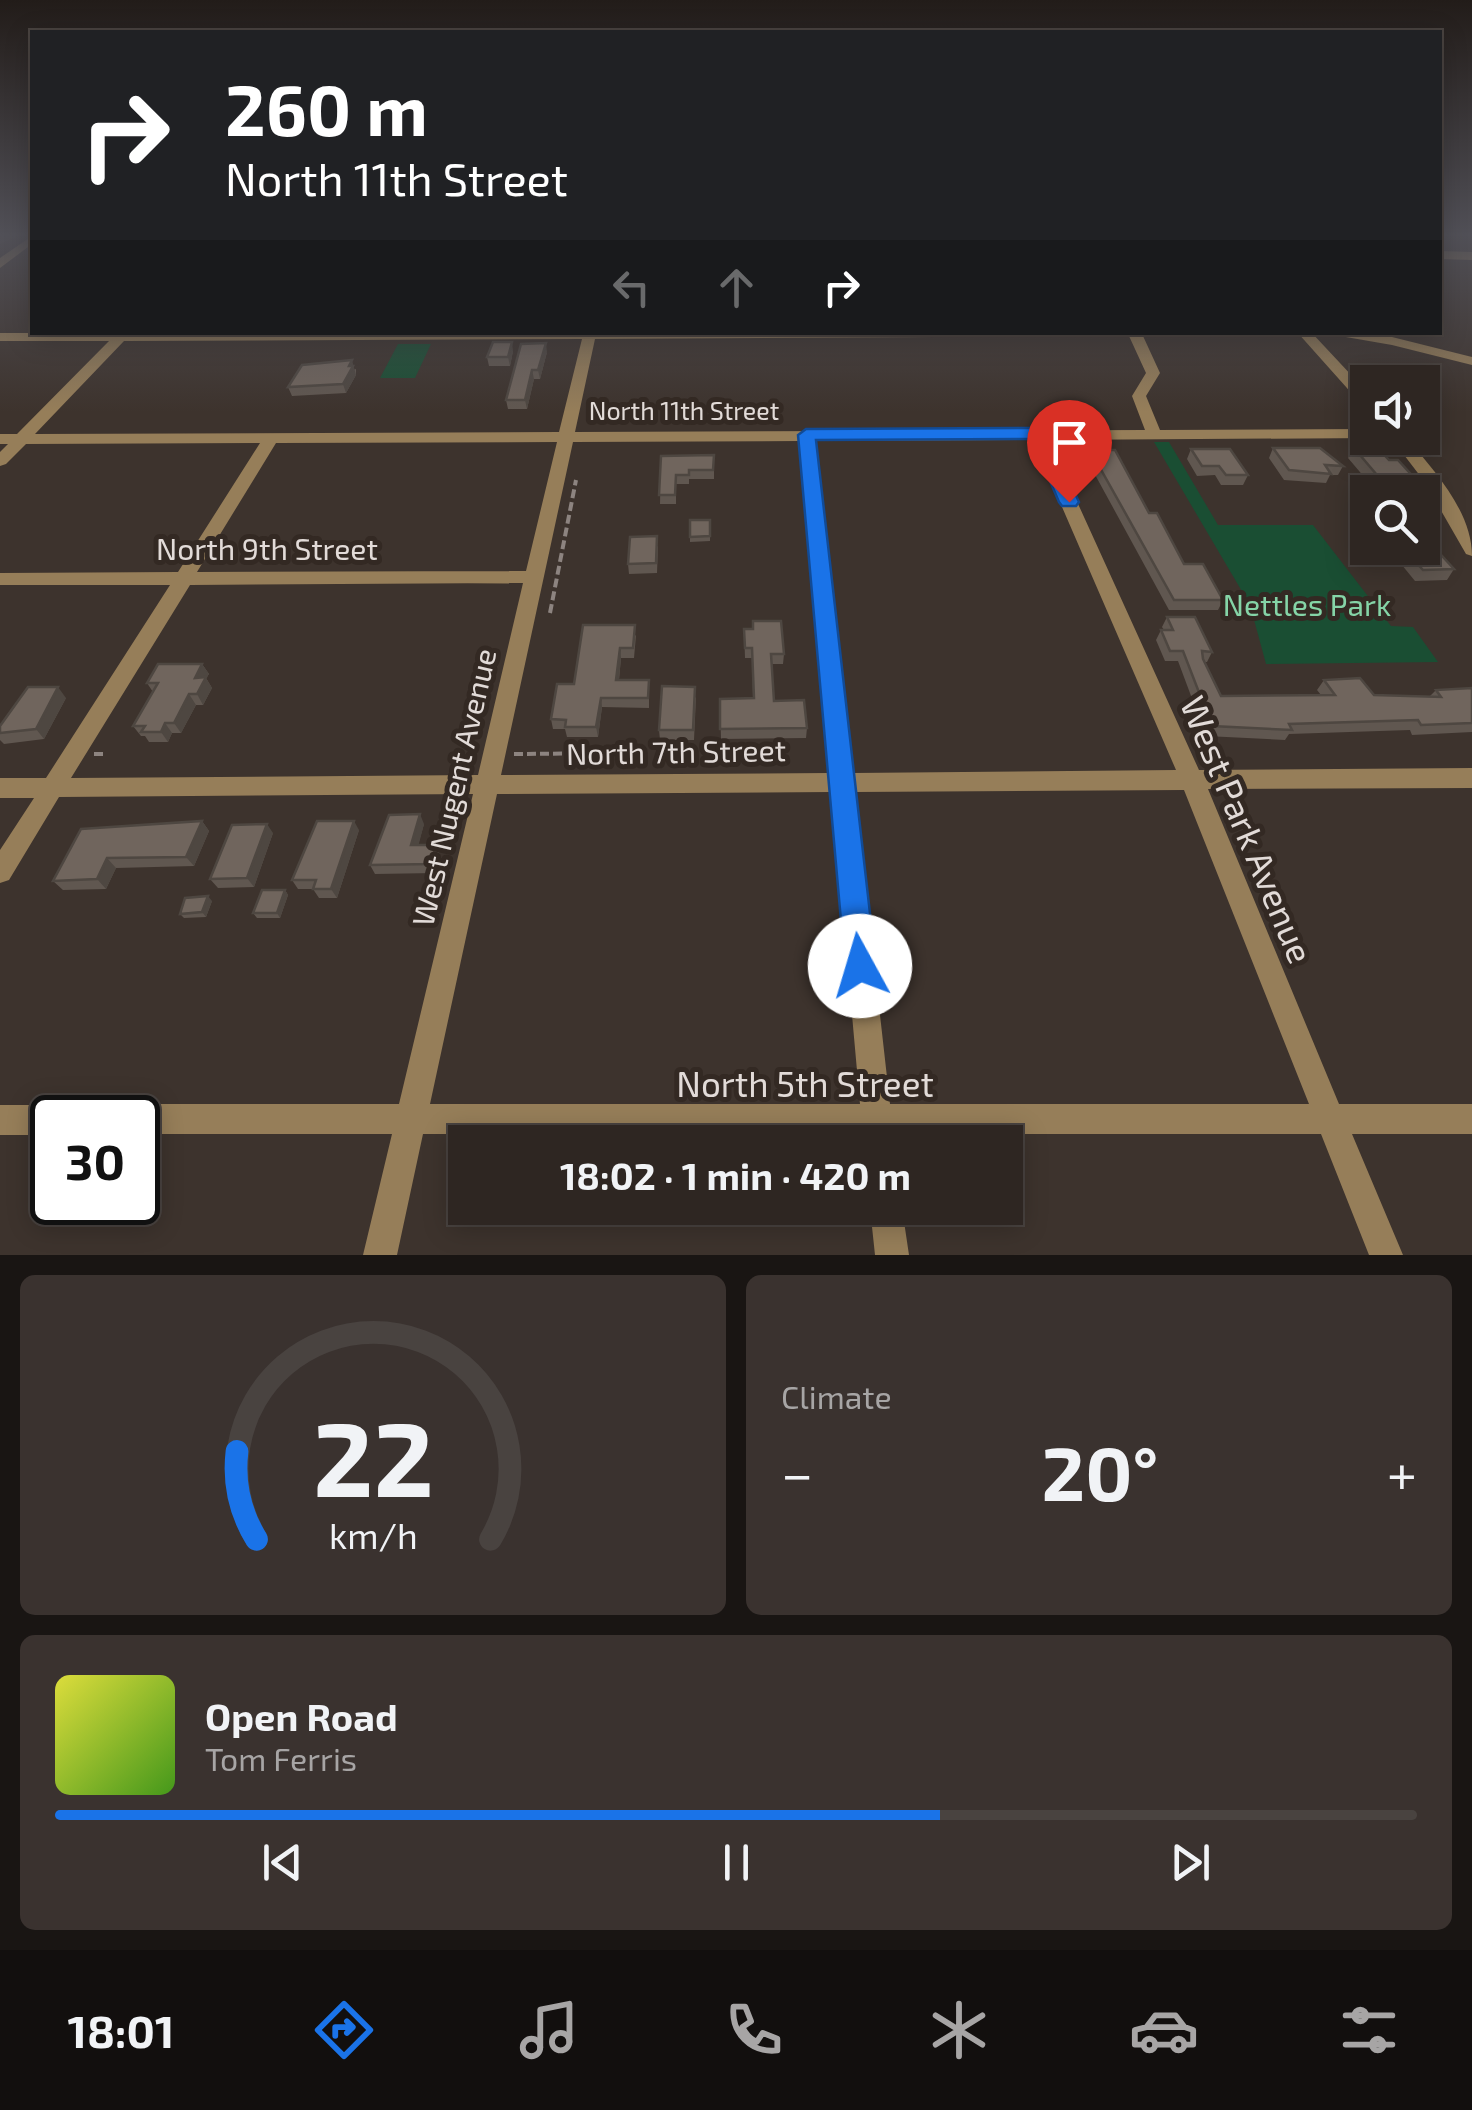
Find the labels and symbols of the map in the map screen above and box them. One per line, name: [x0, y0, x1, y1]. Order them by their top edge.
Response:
street label: North 11th Street: [589, 395, 779, 425]
pin: [1027, 400, 1112, 503]
street label: North 9th Street: [156, 530, 378, 566]
park label: Nettles Park: [1223, 586, 1391, 622]
street label: West Nugent Avenue: [404, 645, 502, 929]
street label: West Park Avenue: [1173, 689, 1323, 969]
street label: North 7th Street: [566, 731, 786, 771]
position arrow: [808, 914, 912, 1018]
street label: North 5th Street: [676, 1062, 934, 1104]
speed limit sign: 30: [30, 1095, 160, 1225]

